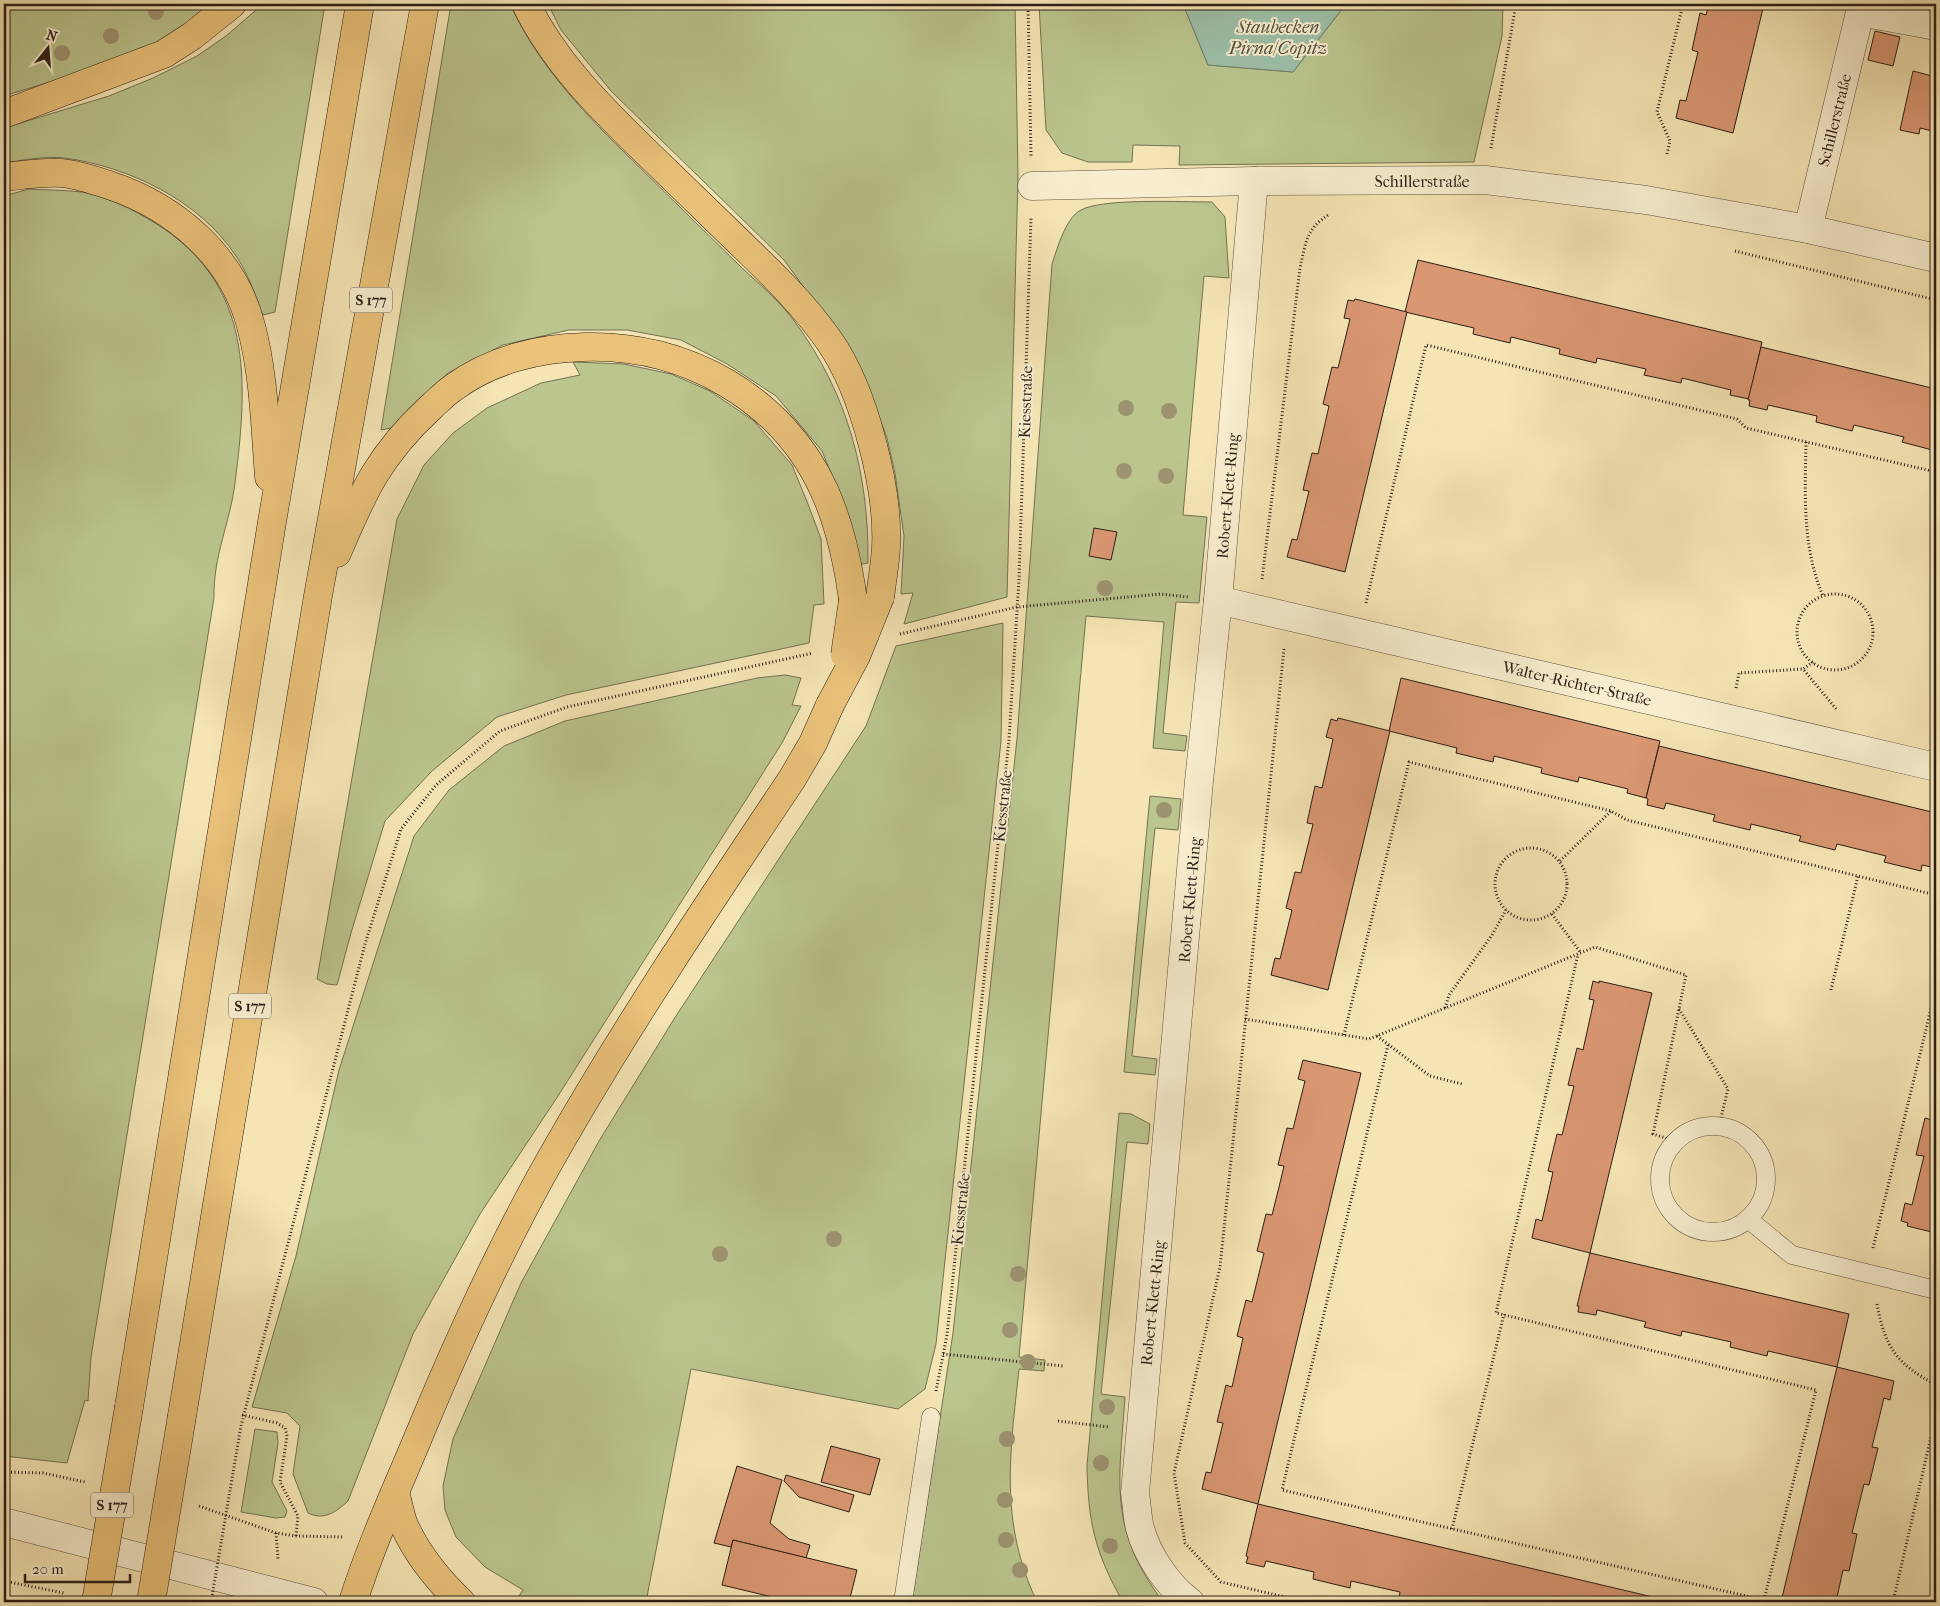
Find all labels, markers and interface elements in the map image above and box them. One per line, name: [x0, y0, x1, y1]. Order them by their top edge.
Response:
water label: Staubecken Pirna/Copitz: [1228, 17, 1327, 59]
north arrow: [22, 22, 72, 72]
text: N: [44, 26, 60, 46]
street label: Schillerstraße: [1814, 72, 1855, 168]
street label: Schillerstraße: [1375, 172, 1470, 191]
road number: S 177: [350, 288, 392, 312]
street label: Kiesstraße: [1015, 365, 1036, 439]
street label: Robert-Klett-Ring: [1213, 432, 1242, 560]
street label: Walter-Richter-Straße: [1500, 657, 1653, 710]
street label: Kiesstraße: [989, 769, 1016, 843]
street label: Robert-Klett-Ring: [1175, 836, 1204, 964]
road number: S 177: [229, 994, 271, 1018]
street label: Kiesstraße: [947, 1172, 974, 1246]
street label: Robert-Klett-Ring: [1136, 1239, 1169, 1367]
road number: S 177: [91, 1492, 133, 1518]
scale bar: [25, 1551, 130, 1583]
text: 20 m: [32, 1560, 64, 1578]

